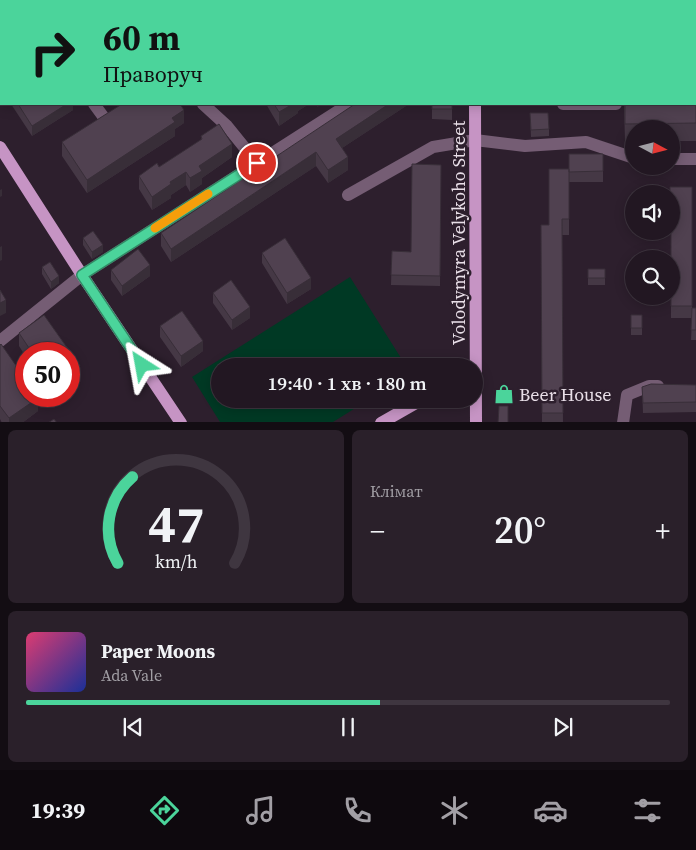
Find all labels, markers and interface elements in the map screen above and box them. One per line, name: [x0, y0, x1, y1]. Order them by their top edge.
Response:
text: 60 m: [103, 14, 180, 62]
icon: right: [20, 20, 85, 85]
text: Праворуч: [103, 59, 203, 89]
north arrow: [625, 120, 680, 175]
map controls: [625, 120, 680, 305]
street label: Volodymyra Velykoho Street: [446, 121, 471, 345]
pin: [236, 142, 278, 184]
icon: arrive: [243, 149, 271, 177]
button: sound: [625, 185, 680, 240]
button: search: [625, 250, 680, 305]
position arrow: [115, 338, 167, 390]
speed limit sign: 50: [15, 342, 80, 407]
text: 19:40 · 1 хв · 180 m: [267, 370, 427, 396]
place label: Beer House: [519, 382, 612, 407]
shop icon: Beer House: [493, 383, 515, 405]
text: Клімат: [370, 480, 423, 502]
text: 47: [148, 488, 204, 559]
text: 20°: [494, 504, 546, 556]
text: −: [370, 512, 385, 550]
text: +: [655, 512, 670, 550]
text: km/h: [155, 549, 198, 574]
text: Paper Moons: [101, 638, 215, 664]
text: Ada Vale: [101, 664, 162, 686]
icon: previous: [119, 713, 147, 741]
icon: pause: [334, 713, 362, 741]
icon: next: [549, 713, 577, 741]
icon: directions: [147, 793, 182, 828]
icon: music: [243, 793, 278, 828]
icon: phone: [340, 793, 375, 828]
icon: climate: [437, 793, 472, 828]
icon: car: [533, 793, 568, 828]
icon: filters: [630, 793, 665, 828]
text: 19:39: [31, 795, 85, 825]

